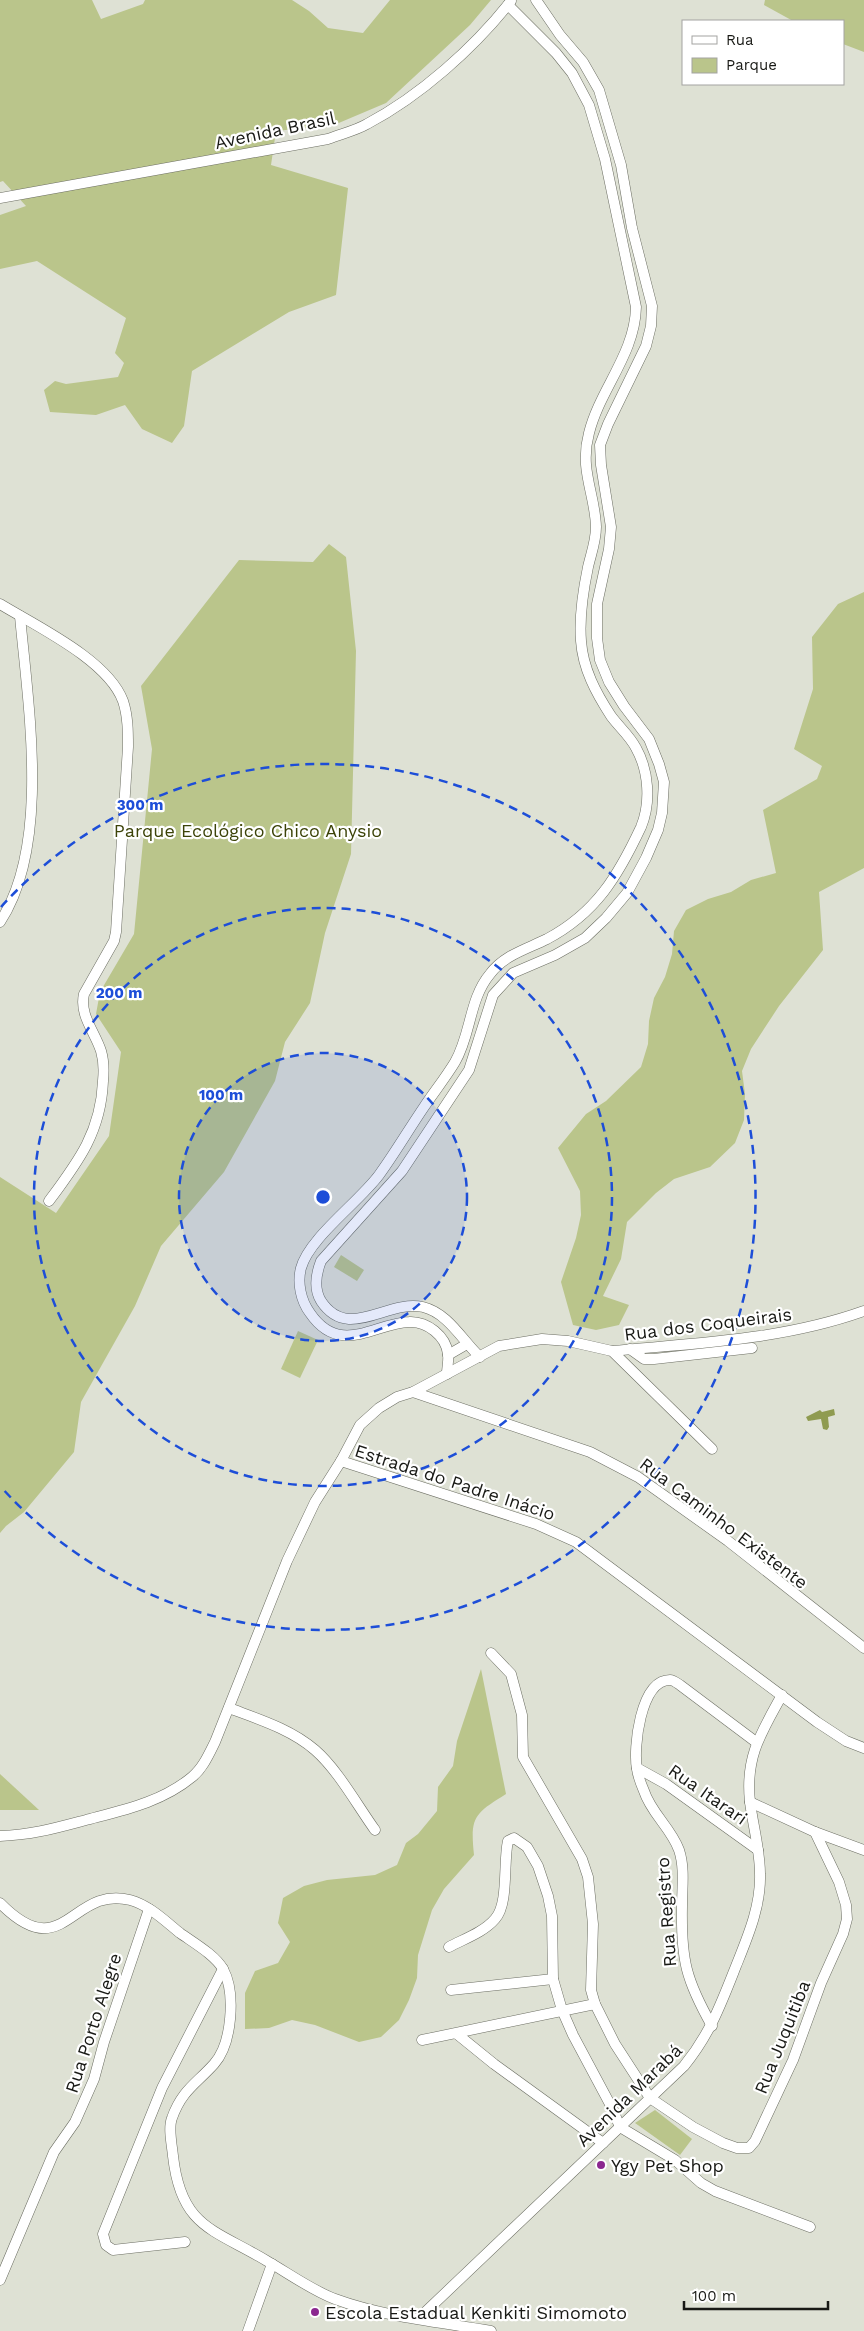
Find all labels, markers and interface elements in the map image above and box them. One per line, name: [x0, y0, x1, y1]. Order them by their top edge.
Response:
legend: [682, 20, 844, 85]
text: Rua: [726, 31, 754, 49]
text: Parque: [726, 56, 777, 74]
street label: Avenida Brasil: [213, 107, 338, 153]
text: 300 m: [117, 796, 163, 814]
park label: Parque Ecológico Chico Anysio: [114, 820, 382, 841]
text: 200 m: [96, 984, 142, 1002]
text: 100 m: [199, 1086, 243, 1104]
centre of rings: [314, 1188, 332, 1206]
street label: Rua dos Coqueirais: [623, 1303, 793, 1345]
street label: Estrada do Padre Inácio: [352, 1440, 558, 1524]
street label: Rua Caminho Existente: [636, 1453, 812, 1593]
street label: Rua Itarari: [665, 1759, 751, 1829]
street label: Rua Registro: [652, 1856, 680, 1968]
street label: Rua Porto Alegre: [60, 1950, 126, 2096]
street label: Rua Juquitiba: [750, 1977, 814, 2097]
street label: Avenida Marabá: [572, 2039, 686, 2151]
place label: Ygy Pet Shop: [611, 2155, 724, 2176]
marker: Ygy Pet Shop: [595, 2159, 607, 2171]
scale bar: [684, 2278, 828, 2310]
text: 100 m: [692, 2287, 736, 2305]
place label: Escola Estadual Kenkiti Simomoto: [325, 2302, 627, 2323]
marker: Escola Estadual Kenkiti Simomoto: [309, 2306, 321, 2318]

